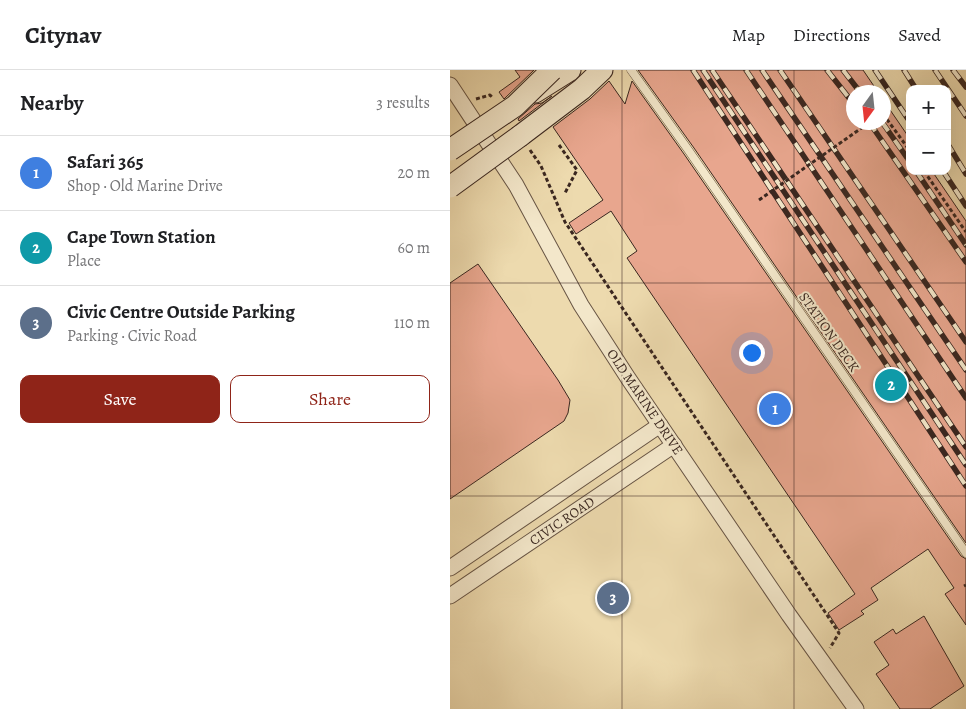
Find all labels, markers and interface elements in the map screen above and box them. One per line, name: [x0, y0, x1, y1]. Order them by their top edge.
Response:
text: Citynav: [25, 19, 101, 51]
text: Map: [732, 23, 765, 47]
text: Directions: [793, 23, 870, 47]
text: Saved: [898, 23, 941, 47]
north arrow: [846, 85, 891, 130]
map controls: [906, 85, 951, 175]
button: +: [906, 85, 951, 130]
text: Nearby: [20, 89, 83, 117]
text: 3 results: [376, 92, 430, 114]
button: −: [906, 130, 951, 175]
text: Safari 365: [67, 149, 144, 175]
text: 1: [33, 162, 39, 184]
text: 20 m: [397, 162, 430, 184]
text: Shop · Old Marine Drive: [67, 175, 223, 197]
text: Cape Town Station: [67, 224, 216, 250]
text: 2: [32, 237, 40, 259]
text: 60 m: [398, 237, 430, 259]
text: Place: [67, 250, 101, 272]
street label: STATION DECK: [795, 288, 864, 376]
text: Civic Centre Outside Parking: [67, 299, 295, 325]
text: 3: [33, 312, 39, 334]
text: 110 m: [394, 312, 430, 334]
text: Parking · Civic Road: [67, 325, 197, 347]
your location: [739, 340, 765, 366]
street label: OLD MARINE DRIVE: [602, 345, 688, 459]
pin: 2: [875, 366, 907, 404]
button: Save: [20, 375, 220, 423]
button: Share: [230, 375, 430, 423]
pin: 1: [759, 390, 791, 428]
street label: CIVIC ROAD: [526, 492, 598, 550]
pin: 3: [597, 579, 629, 617]

